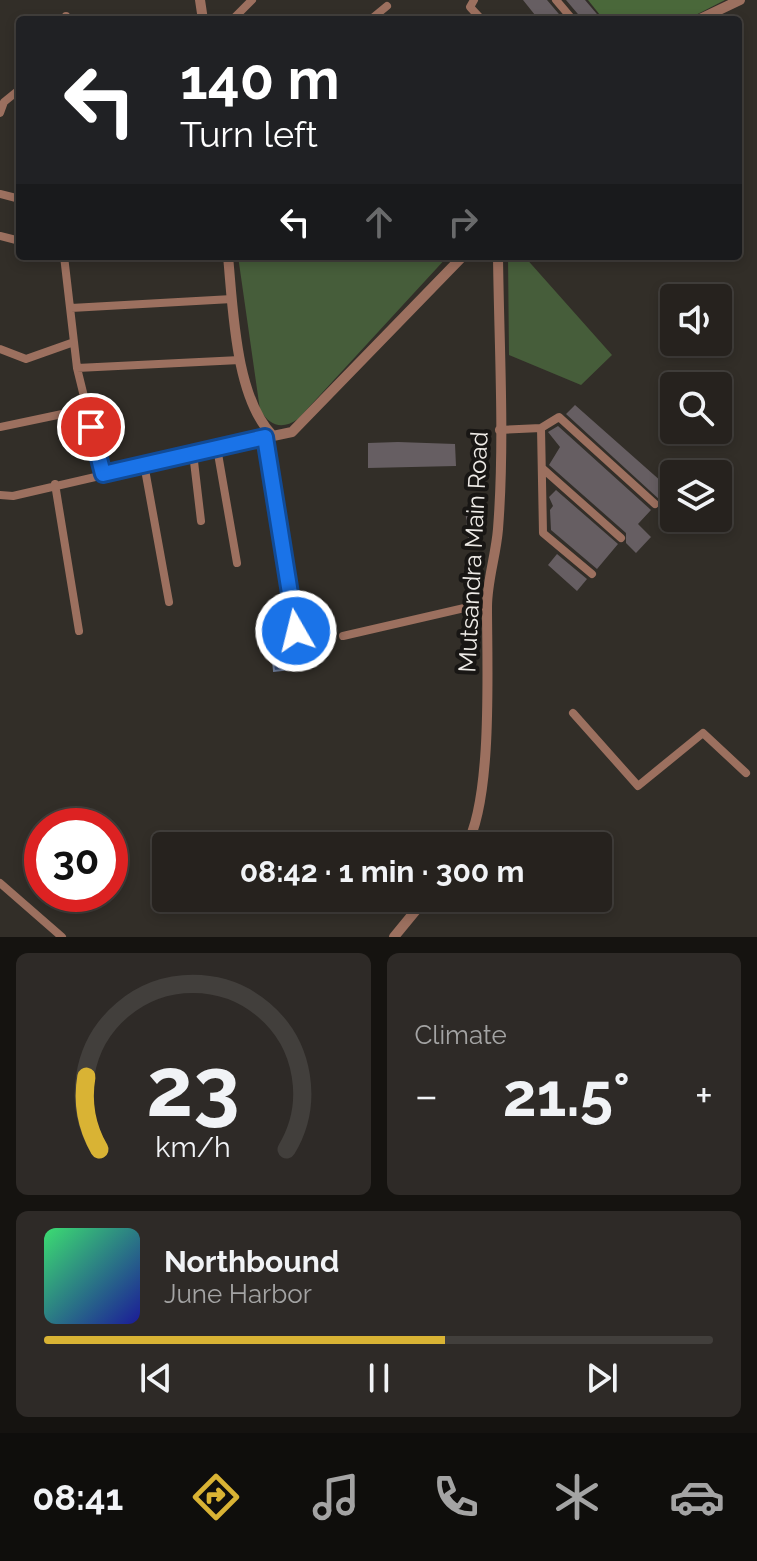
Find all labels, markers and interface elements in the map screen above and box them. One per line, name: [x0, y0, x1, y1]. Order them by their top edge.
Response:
text: 140 m: [180, 46, 340, 112]
icon: left: [48, 48, 152, 152]
text: Turn left: [180, 113, 318, 155]
icon: left: [273, 200, 317, 244]
icon: ahead: [357, 200, 401, 244]
icon: right: [441, 200, 485, 244]
map controls: [660, 284, 732, 532]
button: sound: [660, 284, 732, 356]
button: search: [660, 372, 732, 444]
pin: [57, 393, 125, 461]
icon: arrive: [69, 405, 113, 449]
street label: Mutsandra Main Road: [452, 431, 494, 673]
button: layers: [660, 460, 732, 532]
position arrow: [254, 589, 338, 673]
speed limit sign: 30: [24, 808, 128, 912]
text: 08:42 · 1 min · 300 m: [240, 854, 524, 889]
text: Climate: [415, 1020, 507, 1050]
text: 23: [147, 1038, 240, 1135]
text: 21.5°: [503, 1060, 630, 1130]
text: −: [415, 1070, 438, 1121]
text: +: [695, 1070, 713, 1121]
text: km/h: [156, 1130, 231, 1164]
text: Northbound: [164, 1244, 339, 1279]
text: June Harbor: [164, 1279, 312, 1309]
icon: previous: [134, 1356, 178, 1400]
icon: pause: [357, 1356, 401, 1400]
icon: next: [580, 1356, 624, 1400]
icon: directions: [188, 1469, 244, 1525]
icon: music: [308, 1469, 364, 1525]
icon: phone: [428, 1469, 484, 1525]
icon: climate: [549, 1469, 605, 1525]
icon: car: [669, 1469, 725, 1525]
text: 08:41: [32, 1476, 123, 1518]

